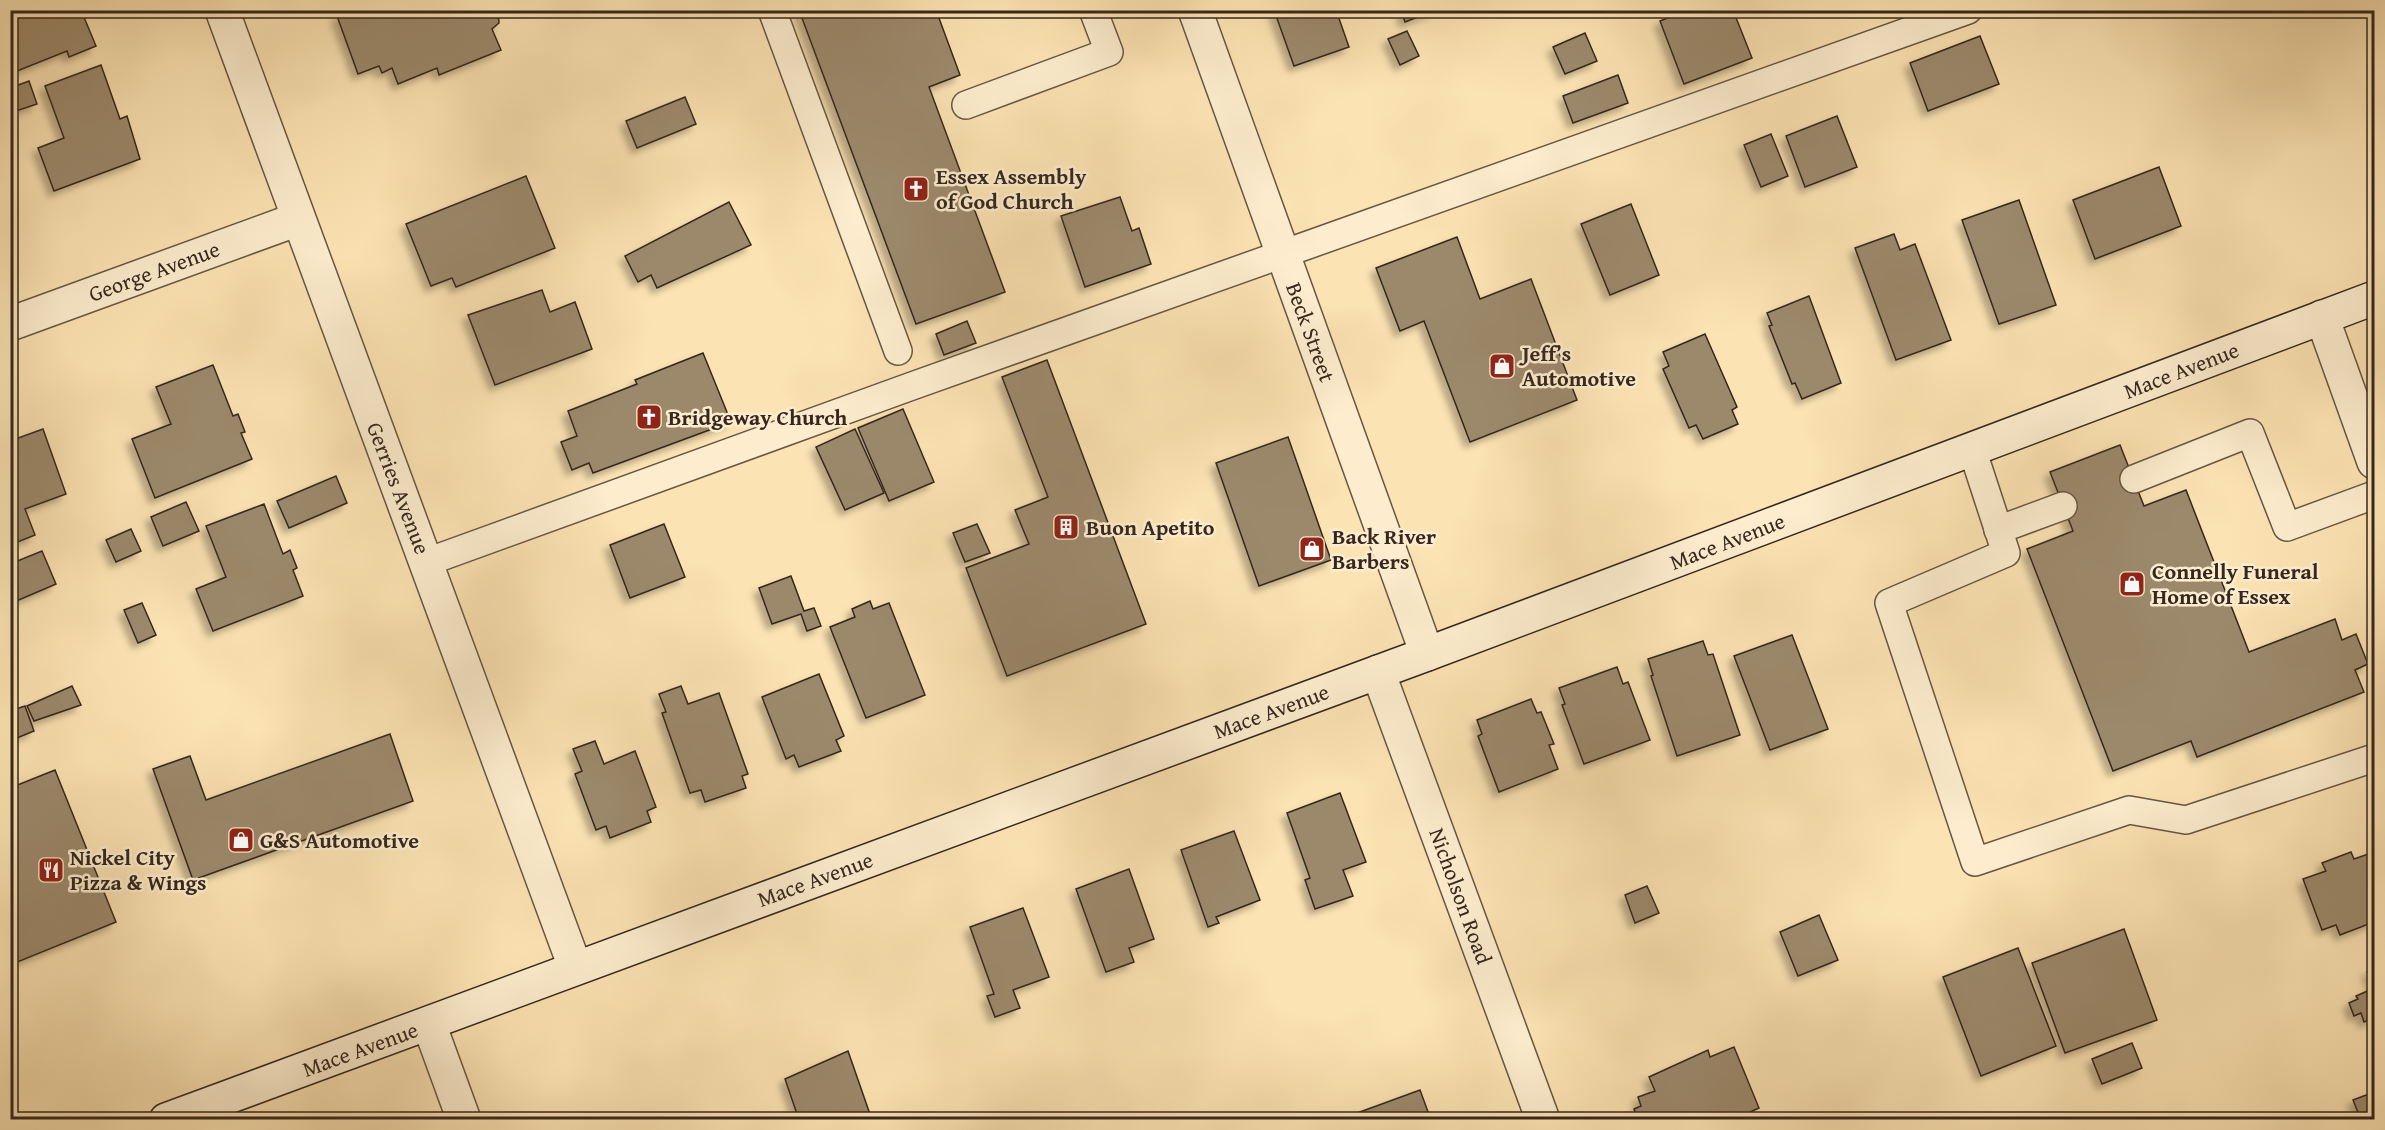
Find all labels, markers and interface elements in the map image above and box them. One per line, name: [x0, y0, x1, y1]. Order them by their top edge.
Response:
place label: Essex Assembly of God Church: [936, 160, 1087, 217]
church icon: Essex Assembly of God Church: [901, 174, 931, 204]
street label: George Avenue: [84, 232, 224, 310]
street label: Beck Street: [1278, 278, 1344, 387]
street label: Mace Avenue: [2119, 333, 2243, 407]
place label: Jeff’s Automotive: [1518, 337, 1636, 394]
shop icon: Jeff’s Automotive: [1487, 351, 1517, 381]
place label: Bridgeway Church: [668, 401, 847, 433]
church icon: Bridgeway Church: [634, 402, 664, 432]
street label: Gerries Avenue: [359, 417, 439, 559]
street label: Mace Avenue: [1665, 504, 1789, 578]
place label: Buon Apetito: [1086, 511, 1215, 543]
building icon: Buon Apetito: [1051, 512, 1081, 542]
place label: Back River Barbers: [1332, 520, 1436, 577]
shop icon: Back River Barbers: [1297, 534, 1327, 564]
place label: Connelly Funeral Home of Essex: [2152, 555, 2319, 612]
shop icon: Connelly Funeral Home of Essex: [2117, 569, 2147, 599]
street label: Mace Avenue: [1209, 675, 1333, 747]
street label: Nicholson Road: [1422, 823, 1501, 969]
place label: G&S Automotive: [260, 824, 419, 856]
shop icon: G&S Automotive: [226, 825, 256, 855]
place label: Nickel City Pizza & Wings: [70, 841, 207, 898]
street label: Mace Avenue: [753, 843, 877, 915]
restaurant icon: Nickel City Pizza & Wings: [36, 855, 66, 885]
street label: Mace Avenue: [298, 1013, 422, 1085]

